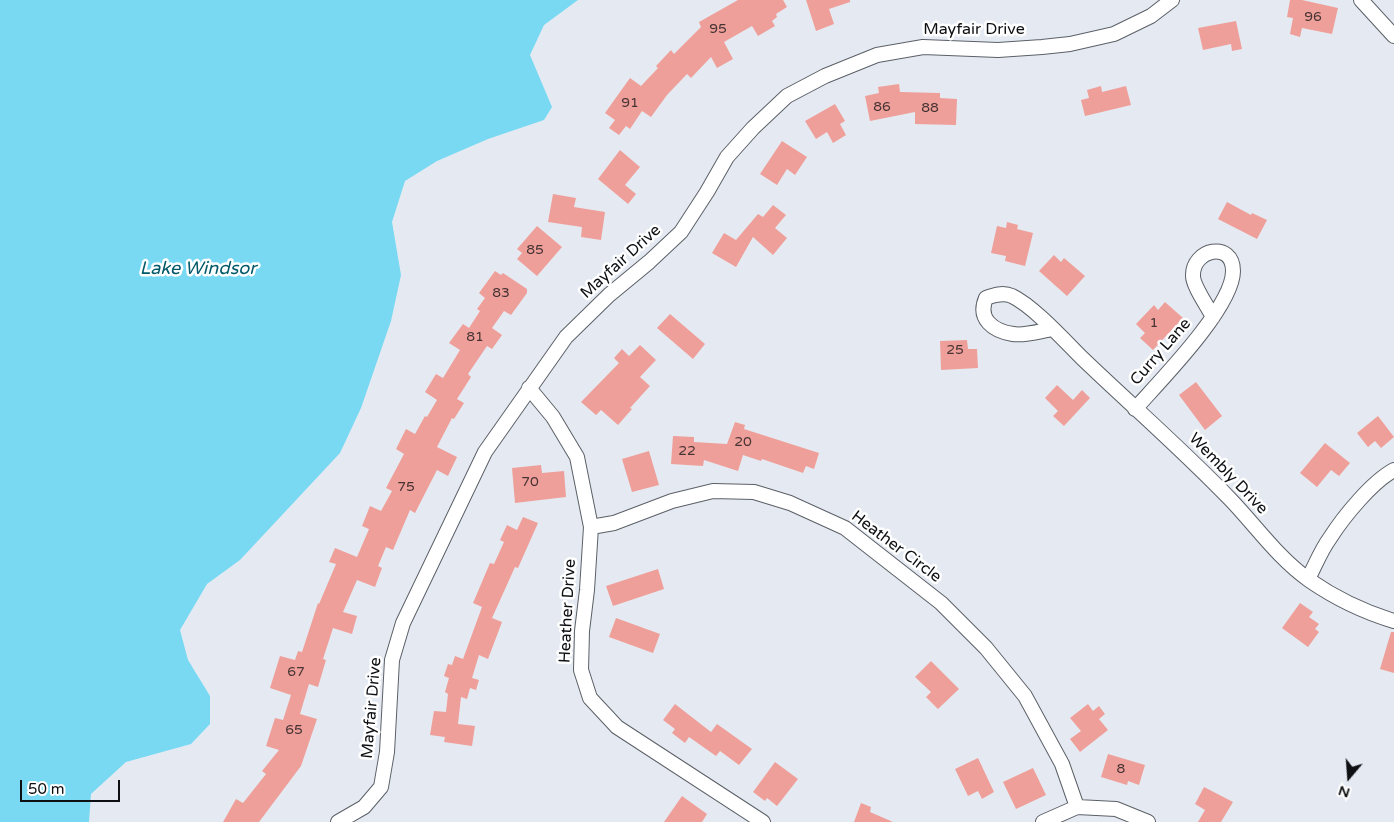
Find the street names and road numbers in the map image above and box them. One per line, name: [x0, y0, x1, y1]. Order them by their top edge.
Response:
street label: Mayfair Drive: [923, 20, 1025, 40]
street label: Mayfair Drive: [577, 221, 665, 303]
street label: Curry Lane: [1127, 314, 1195, 390]
street label: Wembly Drive: [1184, 429, 1272, 519]
street label: Heather Circle: [847, 507, 945, 587]
street label: Heather Drive: [556, 558, 580, 664]
street label: Mayfair Drive: [358, 657, 386, 759]

